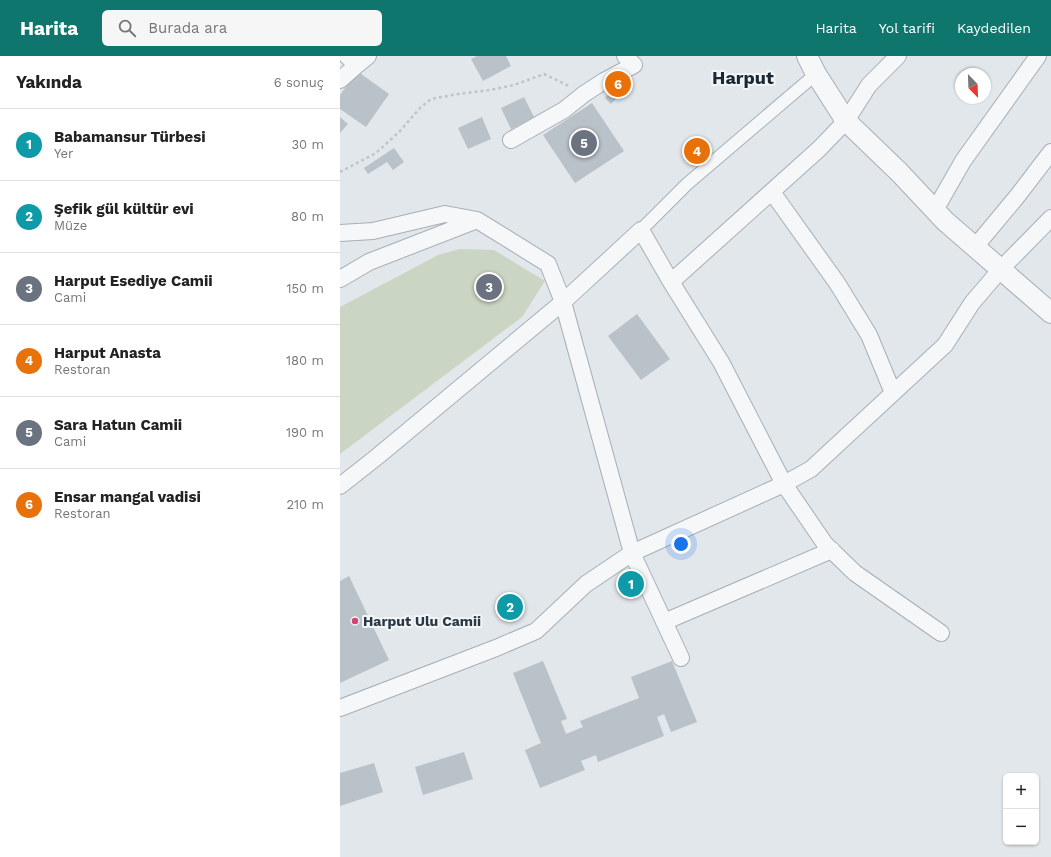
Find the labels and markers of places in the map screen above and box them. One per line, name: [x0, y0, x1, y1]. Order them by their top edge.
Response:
pin: 6: [605, 69, 631, 99]
pin: 5: [571, 128, 597, 158]
pin: 4: [684, 136, 710, 166]
pin: 3: [476, 272, 502, 302]
pin: 1: [618, 569, 644, 599]
pin: 2: [497, 592, 523, 622]
place label: Harput Ulu Camii: [363, 613, 481, 629]
marker: Harput Ulu Camii: [350, 616, 360, 626]

